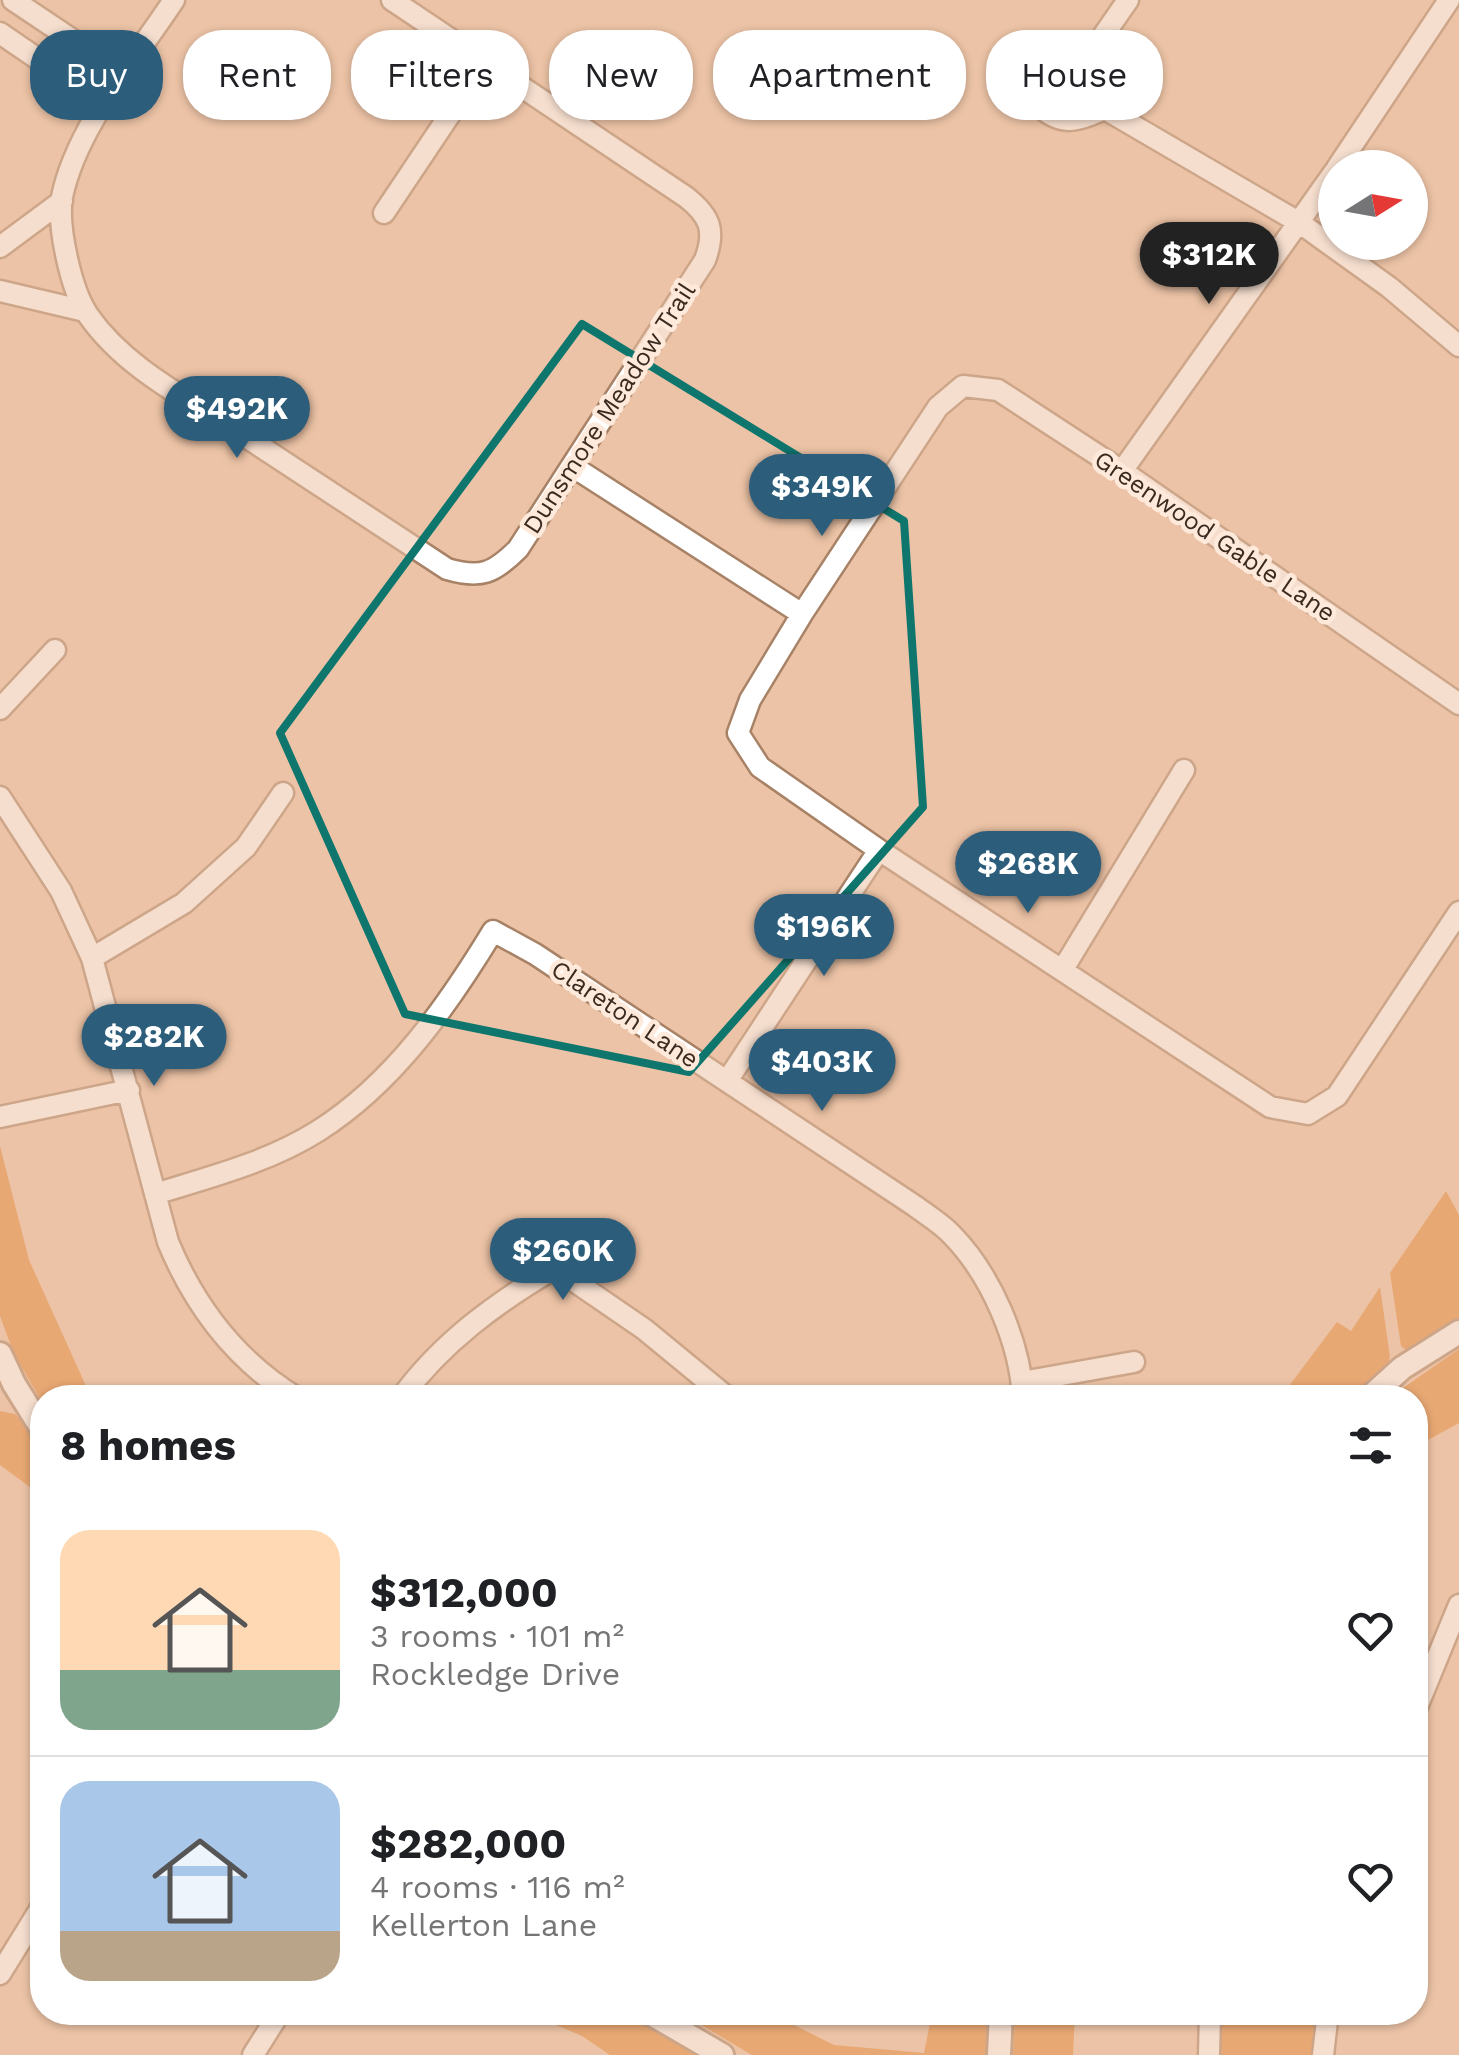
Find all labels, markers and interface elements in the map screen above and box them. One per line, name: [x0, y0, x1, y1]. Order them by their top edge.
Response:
chip: Buy: [30, 30, 163, 120]
chip: Rent: [183, 30, 331, 120]
chip: Filters: [351, 30, 529, 120]
chip: New: [549, 30, 693, 120]
chip: Apartment: [713, 30, 966, 120]
chip: House: [986, 30, 1163, 120]
north arrow: [1318, 150, 1428, 260]
map controls: [1318, 150, 1428, 260]
pin: $312K: [1139, 222, 1279, 307]
text: $312K: [1162, 235, 1256, 273]
street label: Dunsmore Meadow Trail: [517, 277, 701, 539]
pin: $492K: [167, 376, 307, 461]
text: $492K: [186, 389, 288, 427]
street label: Greenwood Gable Lane: [1089, 444, 1341, 628]
pin: $349K: [752, 454, 892, 539]
text: $349K: [771, 467, 873, 505]
pin: $268K: [958, 831, 1098, 916]
text: $268K: [977, 844, 1079, 882]
pin: $196K: [754, 894, 894, 979]
text: $196K: [776, 907, 872, 945]
street label: Clareton Lane: [546, 954, 704, 1074]
pin: $282K: [84, 1004, 224, 1089]
text: $282K: [104, 1017, 204, 1055]
pin: $403K: [752, 1029, 892, 1114]
text: $403K: [771, 1042, 873, 1080]
pin: $260K: [493, 1218, 633, 1303]
text: $260K: [512, 1231, 614, 1269]
icon: filters: [1343, 1418, 1398, 1473]
text: 8 homes: [60, 1421, 236, 1470]
text: $312,000: [370, 1568, 558, 1617]
icon: home: [140, 1570, 260, 1690]
icon: heart: [1343, 1603, 1398, 1658]
text: 3 rooms · 101 m²: [370, 1617, 624, 1655]
text: Rockledge Drive: [370, 1655, 620, 1693]
text: $282,000: [370, 1819, 566, 1868]
icon: home: [140, 1821, 260, 1941]
icon: heart: [1343, 1854, 1398, 1909]
text: 4 rooms · 116 m²: [370, 1868, 625, 1906]
text: Kellerton Lane: [370, 1906, 597, 1944]

